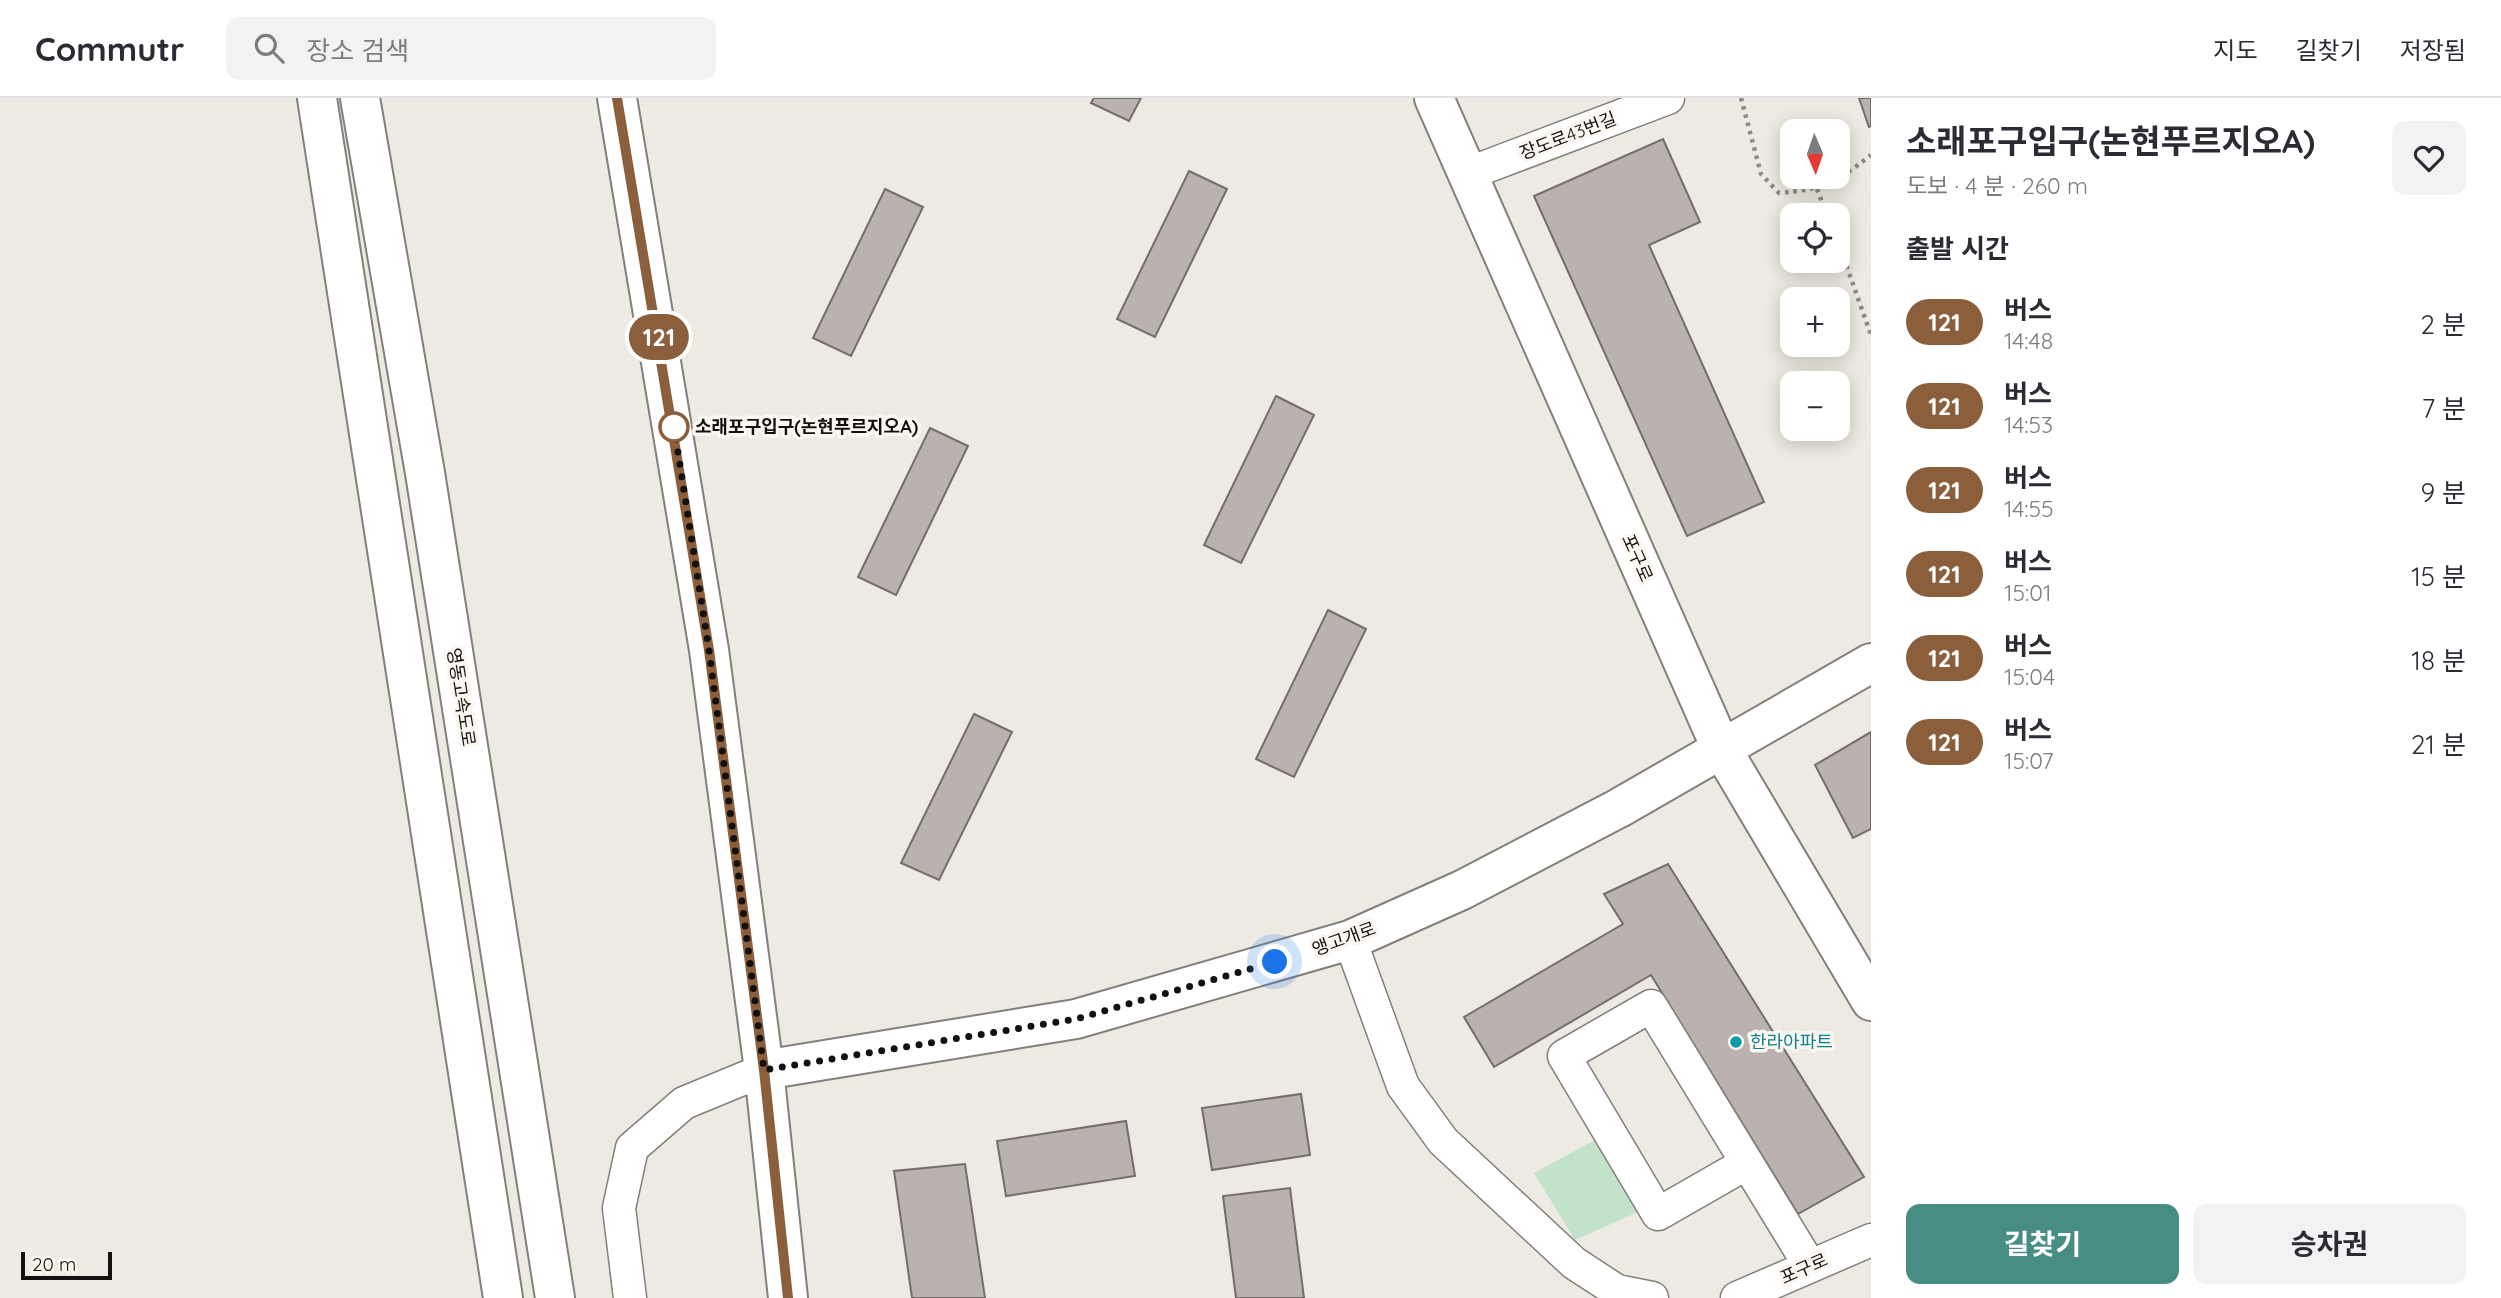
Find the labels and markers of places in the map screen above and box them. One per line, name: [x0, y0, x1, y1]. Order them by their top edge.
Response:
marker: 소래포구입구(논현푸르지오A): [659, 412, 689, 442]
place label: 소래포구입구(논현푸르지오A): [695, 415, 918, 438]
place label: 한라아파트: [1750, 1030, 1833, 1053]
marker: 한라아파트: [1728, 1034, 1744, 1050]

